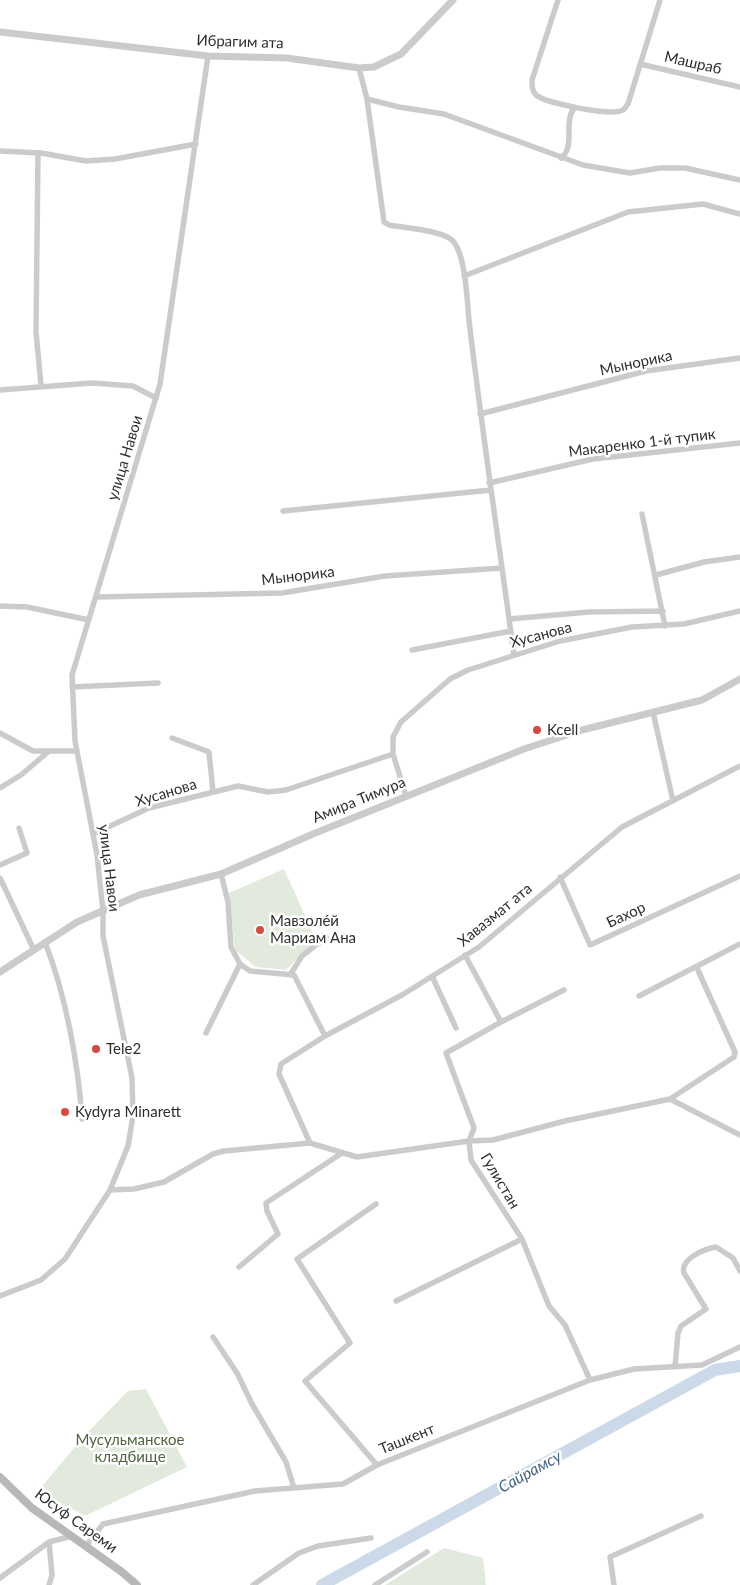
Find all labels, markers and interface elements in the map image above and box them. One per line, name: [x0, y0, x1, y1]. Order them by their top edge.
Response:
street label: Ибрагим ата: [196, 31, 284, 53]
street label: Машраб: [663, 48, 723, 78]
street label: Мынорика: [598, 347, 674, 379]
street label: улица Навои: [104, 413, 146, 503]
street label: Макаренко 1-й тупик: [568, 425, 716, 461]
street label: Мынорика: [260, 563, 336, 589]
street label: Хусанова: [508, 618, 574, 652]
place label: Kcell: [547, 721, 578, 739]
marker: Kcell: [531, 724, 543, 736]
street label: Амира Тимура: [310, 773, 408, 827]
street label: Хусанова: [133, 775, 199, 811]
street label: улица Навои: [95, 823, 123, 913]
street label: Хавазмат ата: [454, 880, 536, 950]
street label: Бахор: [604, 898, 648, 932]
place label: Мавзоле́й Мариам Ана: [270, 912, 356, 947]
marker: Мавзоле́й Мариам Ана: [254, 924, 266, 936]
place label: Tele2: [106, 1040, 141, 1058]
marker: Tele2: [90, 1043, 102, 1055]
place label: Kydyra Minarett: [75, 1103, 181, 1121]
marker: Kydyra Minarett: [59, 1106, 71, 1118]
street label: Гулистан: [476, 1150, 524, 1212]
street label: Ташкент: [377, 1420, 437, 1458]
park label: Мусульманское кладбище: [76, 1431, 184, 1466]
water label: Сайрамсу: [495, 1447, 565, 1497]
street label: Юсуф Сареми: [31, 1485, 121, 1557]

